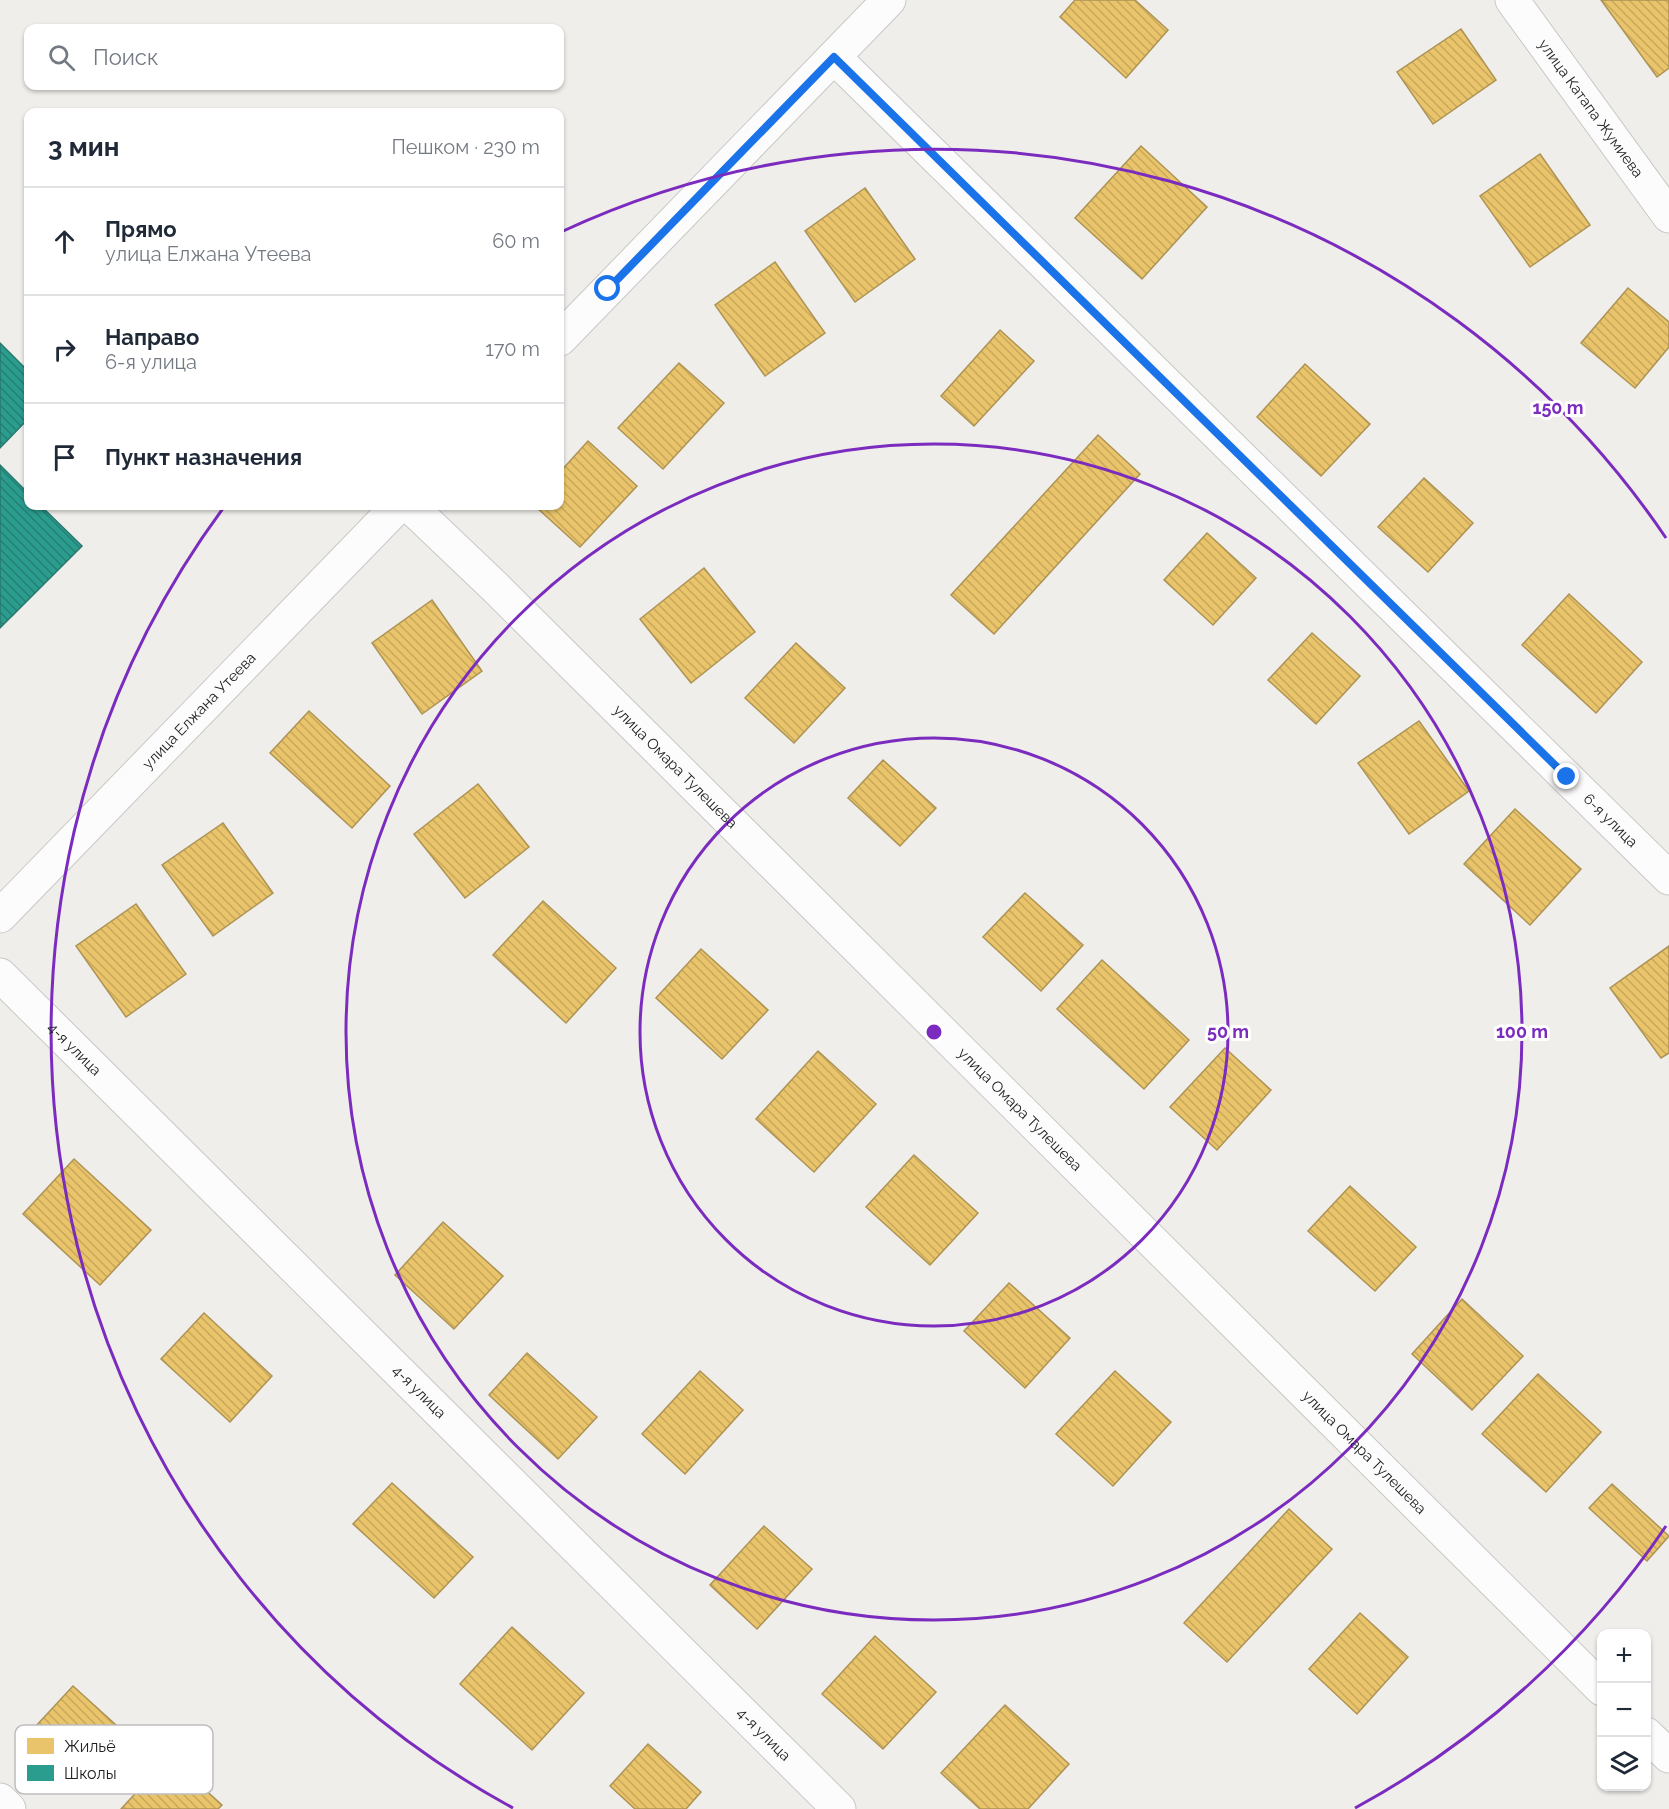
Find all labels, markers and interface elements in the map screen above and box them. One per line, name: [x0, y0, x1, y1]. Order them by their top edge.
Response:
search box: [24, 24, 564, 90]
street label: улица Катапа Жумиева: [1535, 36, 1647, 181]
icon: search: [45, 41, 78, 74]
text: Поиск: [93, 44, 158, 70]
text: 3 мин: [48, 132, 119, 162]
text: Пешком · 230 m: [391, 135, 540, 159]
text: Прямо: [105, 216, 177, 242]
icon: ahead: [48, 225, 81, 258]
text: 60 m: [492, 229, 540, 253]
text: улица Елжана Утеева: [105, 242, 312, 266]
route start: [594, 275, 620, 301]
text: Направо: [105, 324, 199, 350]
icon: right: [48, 333, 81, 366]
text: 170 m: [485, 337, 540, 361]
text: 6-я улица: [105, 350, 197, 374]
text: 150 m: [1533, 397, 1584, 418]
icon: arrive: [48, 441, 81, 474]
text: Пункт назначения: [105, 444, 302, 470]
street label: улица Елжана Утеева: [139, 649, 260, 773]
street label: улица Омара Тулешева: [610, 701, 741, 832]
route end: [1553, 763, 1579, 789]
street label: 6-я улица: [1580, 790, 1641, 851]
street label: 4-я улица: [44, 1019, 105, 1079]
text: 50 m: [1207, 1021, 1249, 1042]
text: 100 m: [1496, 1021, 1548, 1042]
centre of rings: [924, 1022, 944, 1042]
street label: улица Омара Тулешева: [954, 1044, 1086, 1175]
street label: 4-я улица: [389, 1361, 450, 1422]
street label: улица Омара Тулешева: [1299, 1387, 1430, 1518]
map controls: [1597, 1629, 1651, 1791]
button: +: [1597, 1629, 1651, 1683]
button: −: [1597, 1683, 1651, 1737]
street label: 4-я улица: [733, 1704, 794, 1765]
legend: [15, 1725, 213, 1794]
text: Жильё: [64, 1737, 116, 1756]
button: layers: [1597, 1737, 1651, 1791]
text: Школы: [64, 1764, 117, 1783]

